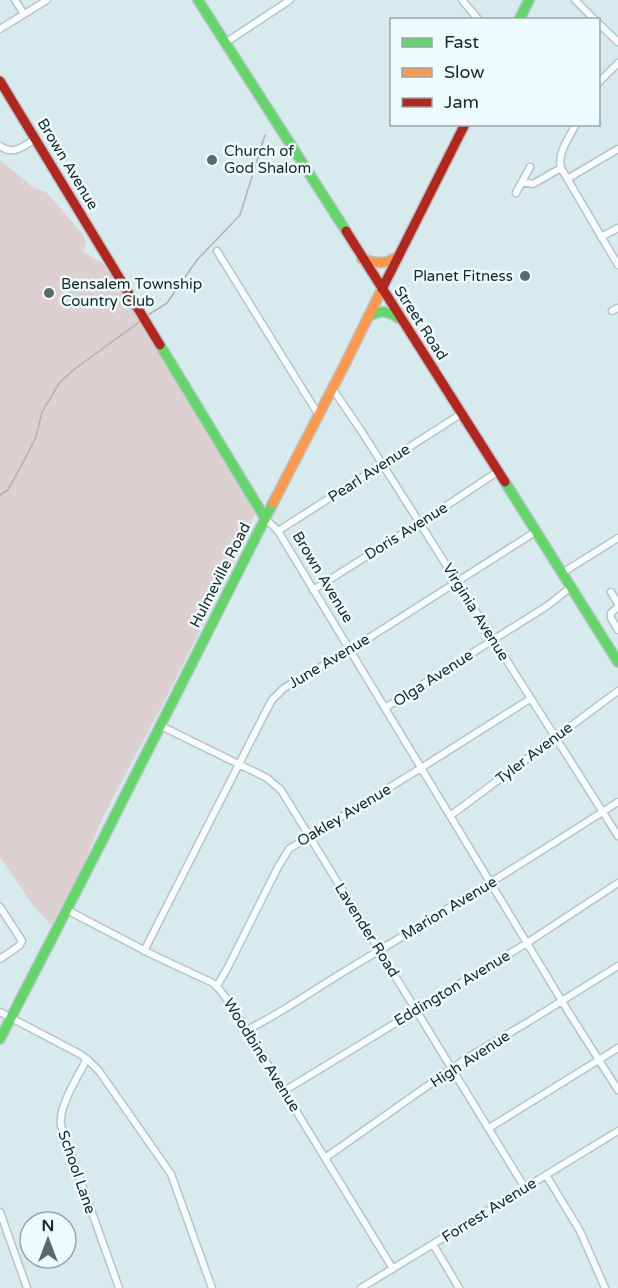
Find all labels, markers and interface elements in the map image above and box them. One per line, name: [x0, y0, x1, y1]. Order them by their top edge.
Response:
legend: [390, 18, 600, 126]
text: Fast: [444, 31, 479, 53]
text: Slow: [444, 61, 485, 83]
text: Jam: [444, 91, 479, 113]
street label: Brown Avenue: [34, 115, 102, 213]
place label: Church of God Shalom: [224, 142, 311, 177]
marker: Church of God Shalom: [205, 153, 219, 167]
place label: Planet Fitness: [413, 267, 513, 285]
marker: Planet Fitness: [518, 269, 532, 283]
place label: Bensalem Township Country Club: [61, 275, 202, 310]
street label: Street Road: [390, 283, 452, 363]
marker: Bensalem Township Country Club: [42, 286, 56, 300]
street label: Pearl Avenue: [325, 440, 413, 506]
street label: Doris Avenue: [361, 498, 451, 564]
street label: Hulmeville Road: [186, 519, 254, 631]
street label: Brown Avenue: [289, 528, 357, 626]
street label: Virginia Avenue: [439, 560, 513, 664]
street label: June Avenue: [285, 630, 373, 692]
street label: Olga Avenue: [390, 646, 476, 710]
street label: Tyler Avenue: [492, 718, 576, 788]
street label: Oakley Avenue: [294, 780, 394, 850]
street label: Marion Avenue: [398, 872, 500, 944]
street label: Lavender Road: [331, 880, 403, 980]
street label: Eddington Avenue: [391, 946, 513, 1030]
street label: Woodbine Avenue: [220, 995, 304, 1115]
street label: High Avenue: [427, 1027, 513, 1091]
street label: School Lane: [54, 1128, 100, 1216]
street label: Forrest Avenue: [438, 1174, 540, 1246]
north arrow: [18, 1210, 78, 1270]
text: N: [42, 1216, 54, 1236]

